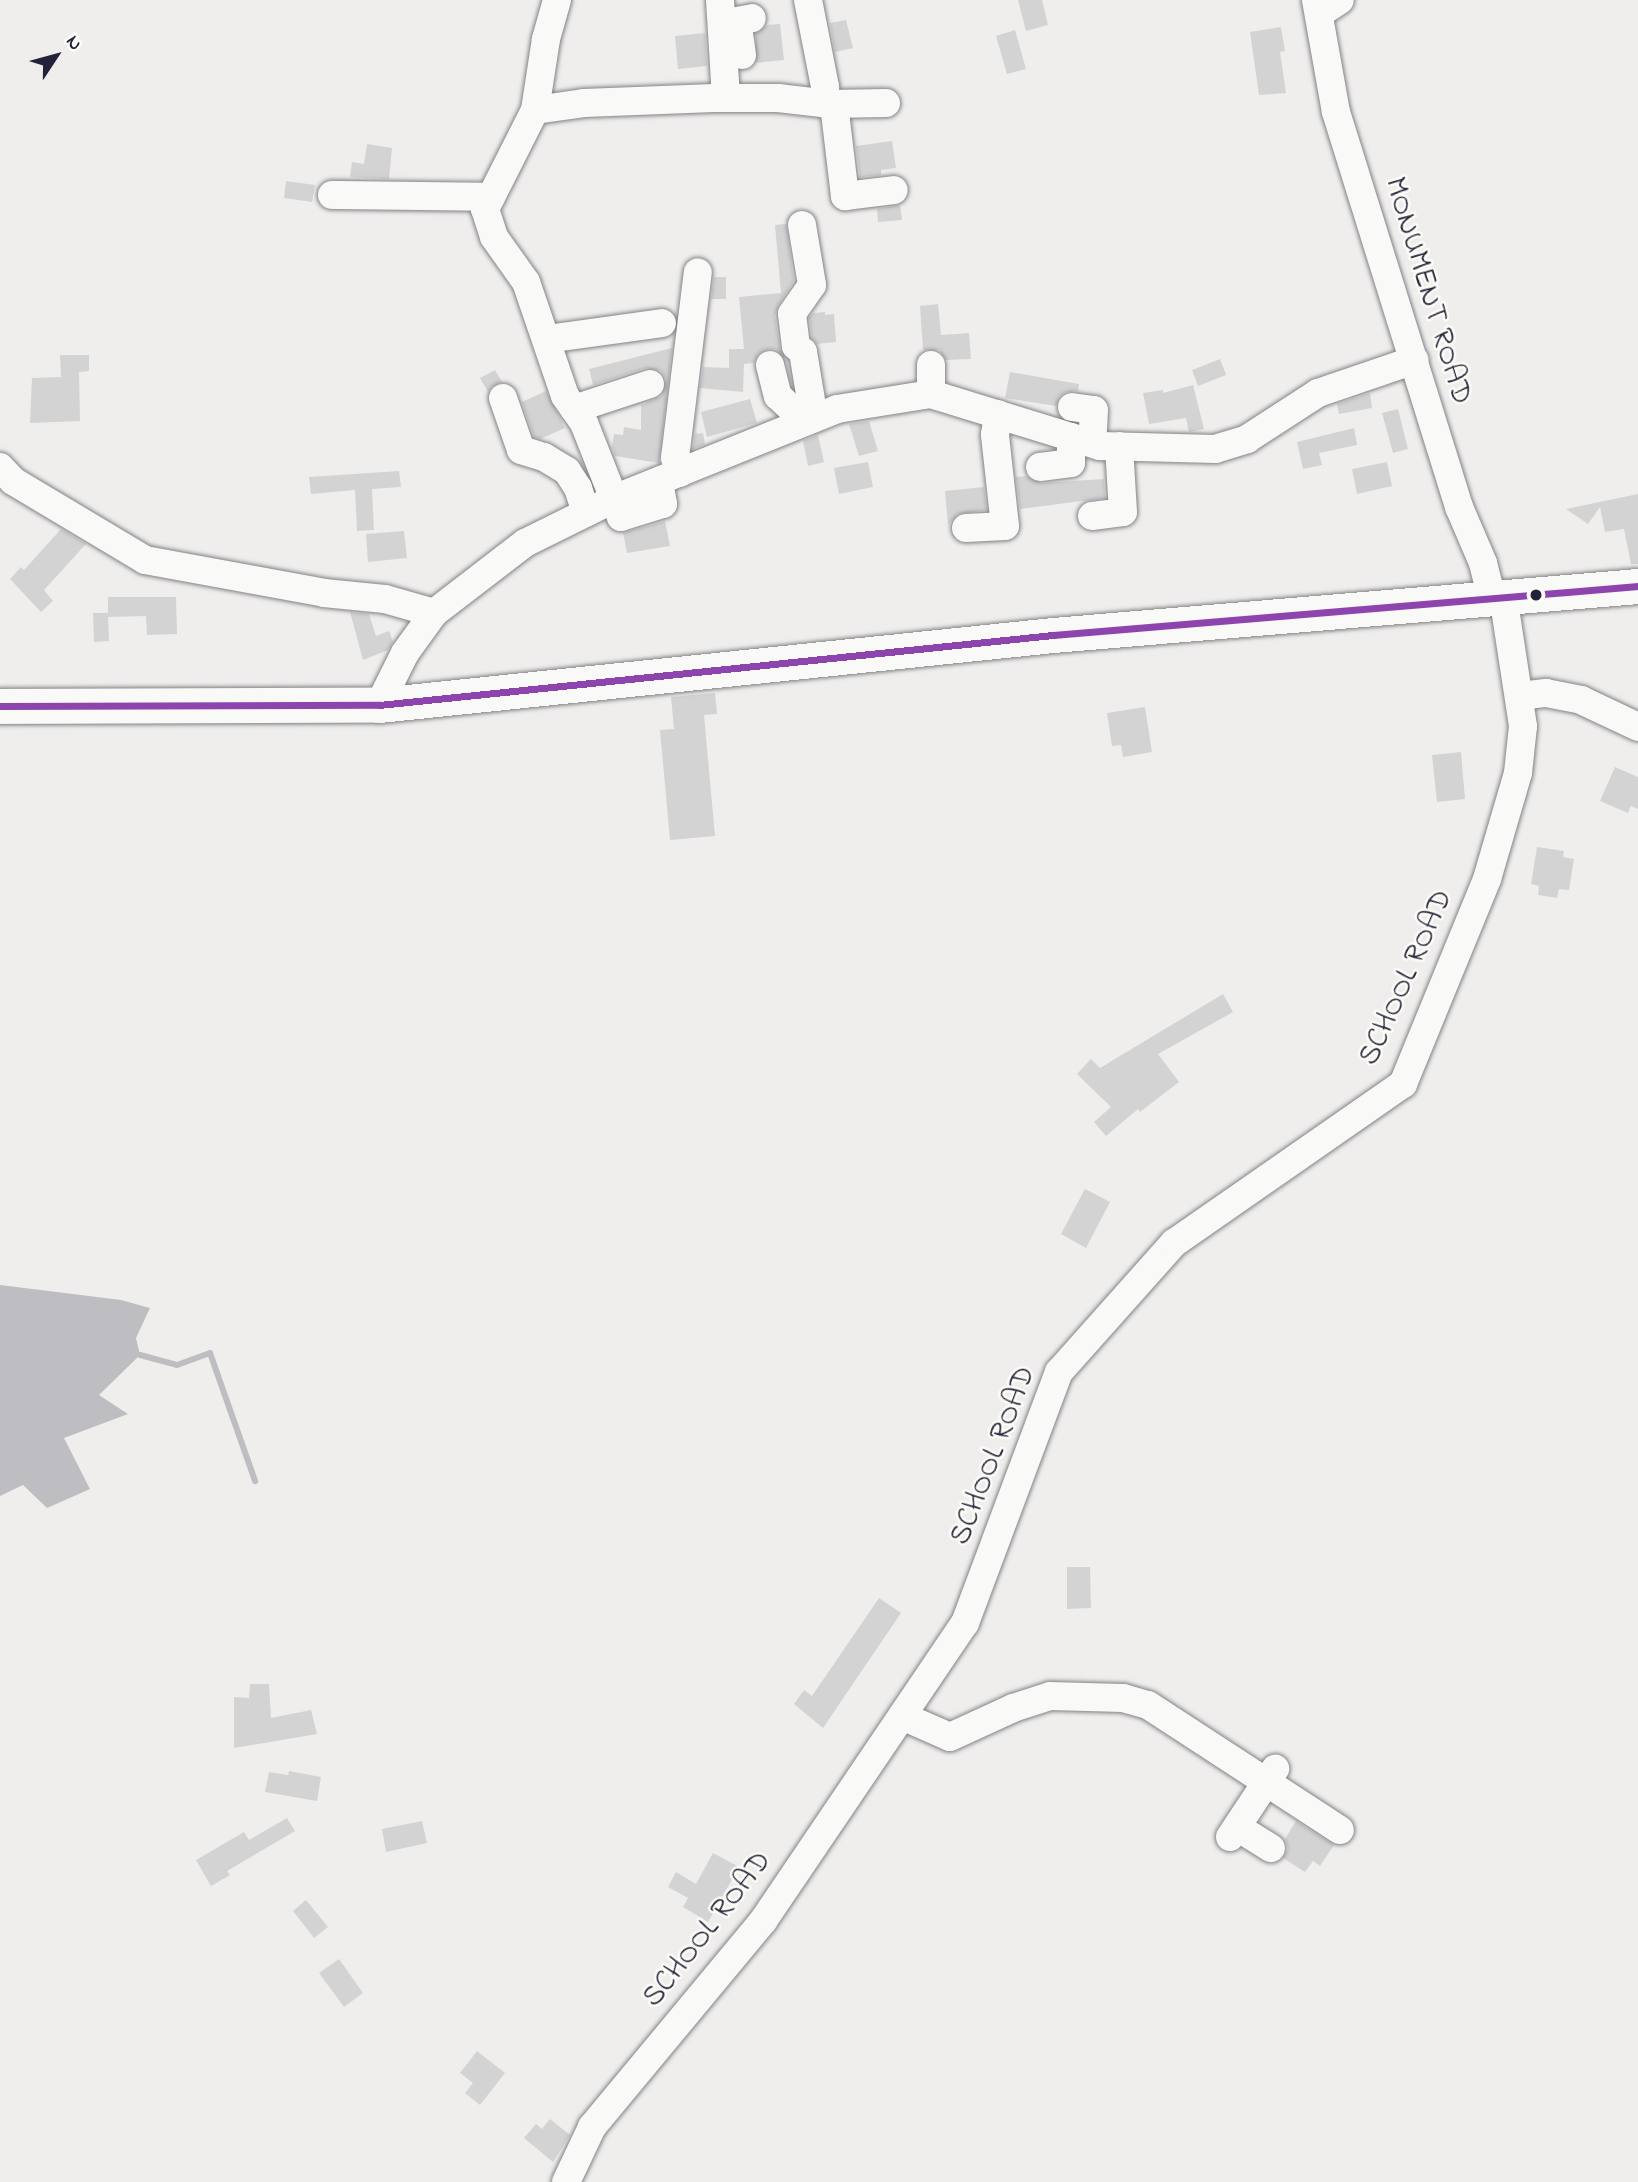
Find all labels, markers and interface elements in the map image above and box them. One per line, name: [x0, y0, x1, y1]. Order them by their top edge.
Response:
north arrow: [21, 21, 91, 91]
text: N: [59, 30, 88, 56]
street label: MONUMENT ROAD: [1375, 173, 1479, 409]
unlabelled marker: [1529, 588, 1543, 602]
street label: SCHOOL ROAD: [1352, 885, 1462, 1071]
street label: SCHOOL ROAD: [943, 1362, 1045, 1550]
street label: SCHOOL ROAD: [636, 1845, 780, 2015]

